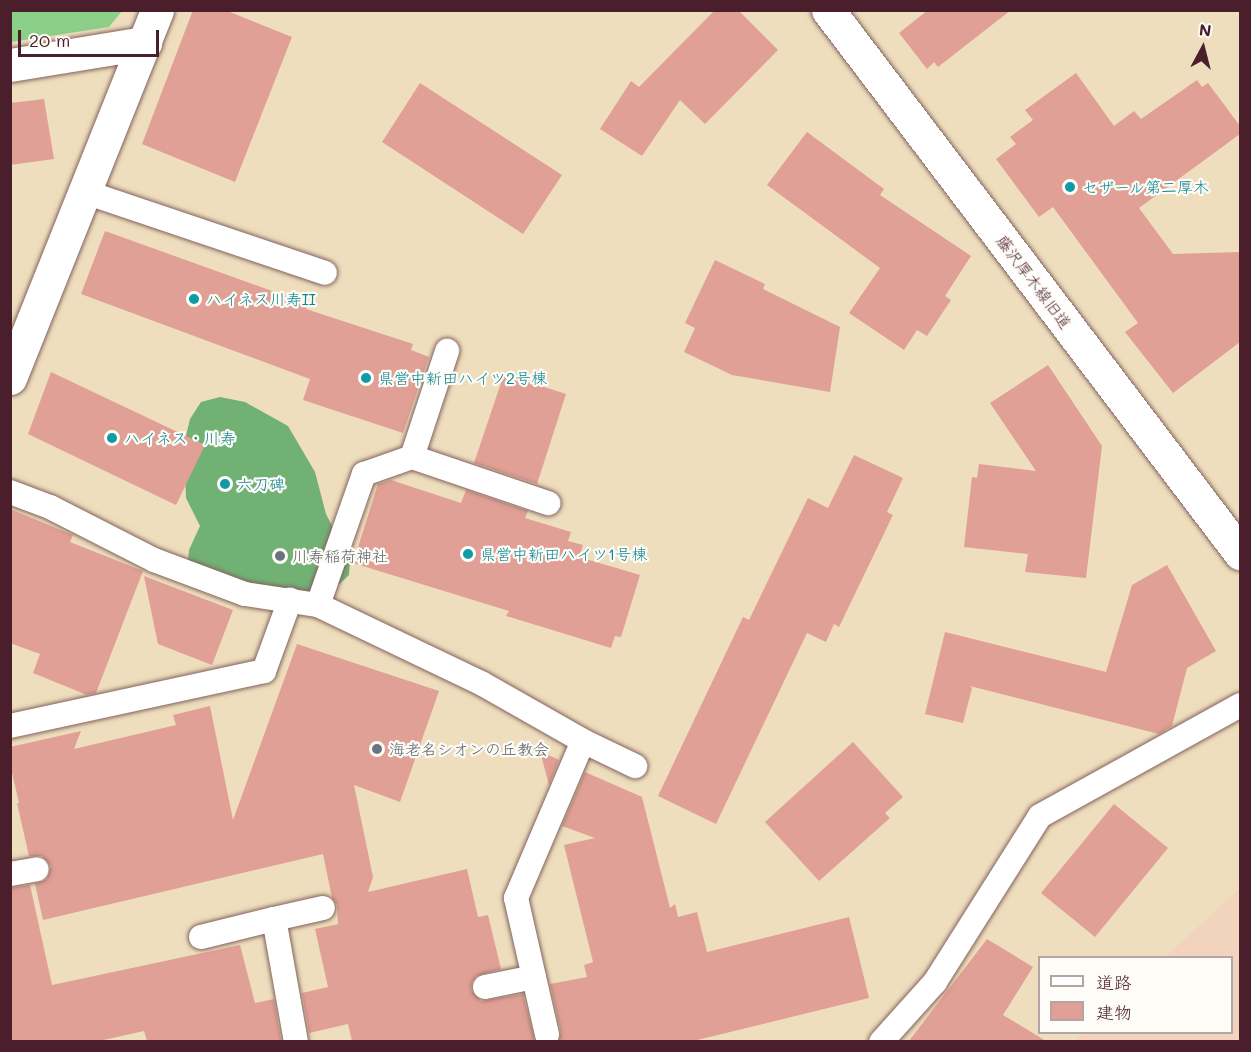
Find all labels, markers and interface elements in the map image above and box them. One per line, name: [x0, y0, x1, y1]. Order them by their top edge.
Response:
scale bar: [21, 18, 162, 56]
north arrow: [1173, 18, 1233, 78]
text: N: [1198, 18, 1213, 41]
text: 20 m: [29, 28, 70, 52]
place label: セザール第二厚木: [1082, 177, 1210, 197]
marker: セザール第二厚木: [1063, 180, 1077, 194]
street label: 藤沢厚木線旧道: [993, 231, 1075, 333]
place label: ハイネス川寿II: [206, 289, 316, 309]
marker: ハイネス川寿II: [187, 292, 201, 306]
place label: 県営中新田ハイツ2号棟: [378, 368, 547, 388]
marker: 県営中新田ハイツ2号棟: [359, 371, 373, 385]
place label: ハイネス・川寿: [124, 428, 236, 448]
marker: ハイネス・川寿: [105, 431, 119, 445]
place label: 六刀碑: [237, 474, 285, 494]
marker: 六刀碑: [218, 477, 232, 491]
place label: 県営中新田ハイツ1号棟: [480, 544, 647, 564]
place label: 川寿稲荷神社: [292, 546, 388, 566]
marker: 県営中新田ハイツ1号棟: [461, 547, 475, 561]
marker: 川寿稲荷神社: [273, 549, 287, 563]
place label: 海老名シオンの丘教会: [389, 739, 549, 759]
marker: 海老名シオンの丘教会: [370, 742, 384, 756]
legend: [1038, 956, 1233, 1034]
text: 道路: [1096, 970, 1132, 994]
text: 建物: [1096, 1000, 1132, 1024]

